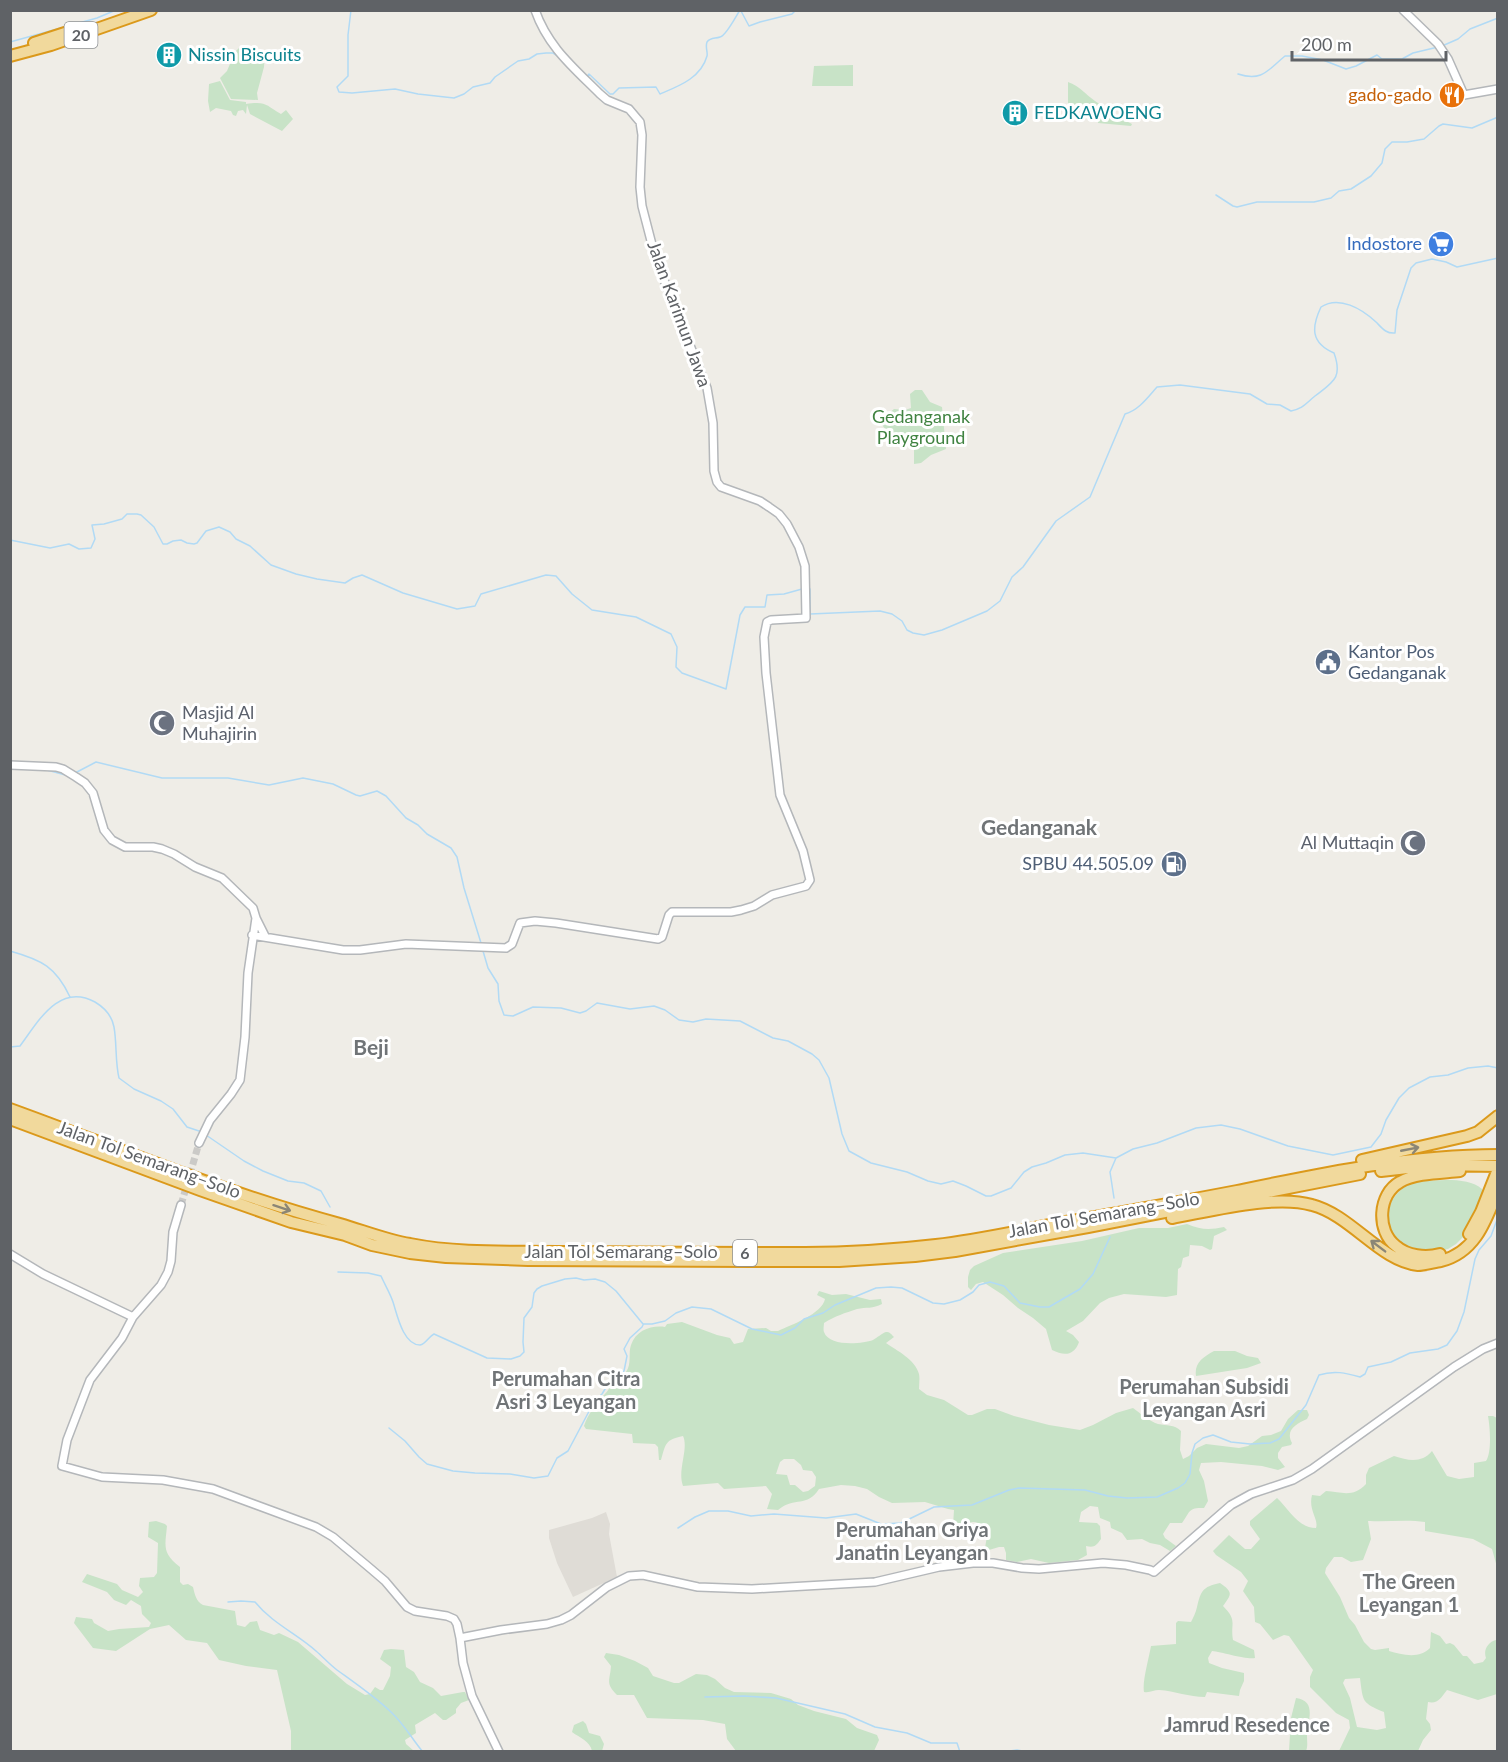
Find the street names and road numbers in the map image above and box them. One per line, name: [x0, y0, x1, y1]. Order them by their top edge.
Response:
road number: 20: [64, 22, 98, 48]
street label: Jalan Karimun Jawa: [643, 238, 717, 390]
street label: Jalan Tol Semarang–Solo: [55, 1116, 244, 1202]
street label: Jalan Tol Semarang–Solo: [1007, 1186, 1201, 1242]
street label: Jalan Tol Semarang–Solo: [524, 1240, 718, 1262]
road number: 6: [733, 1240, 757, 1266]

